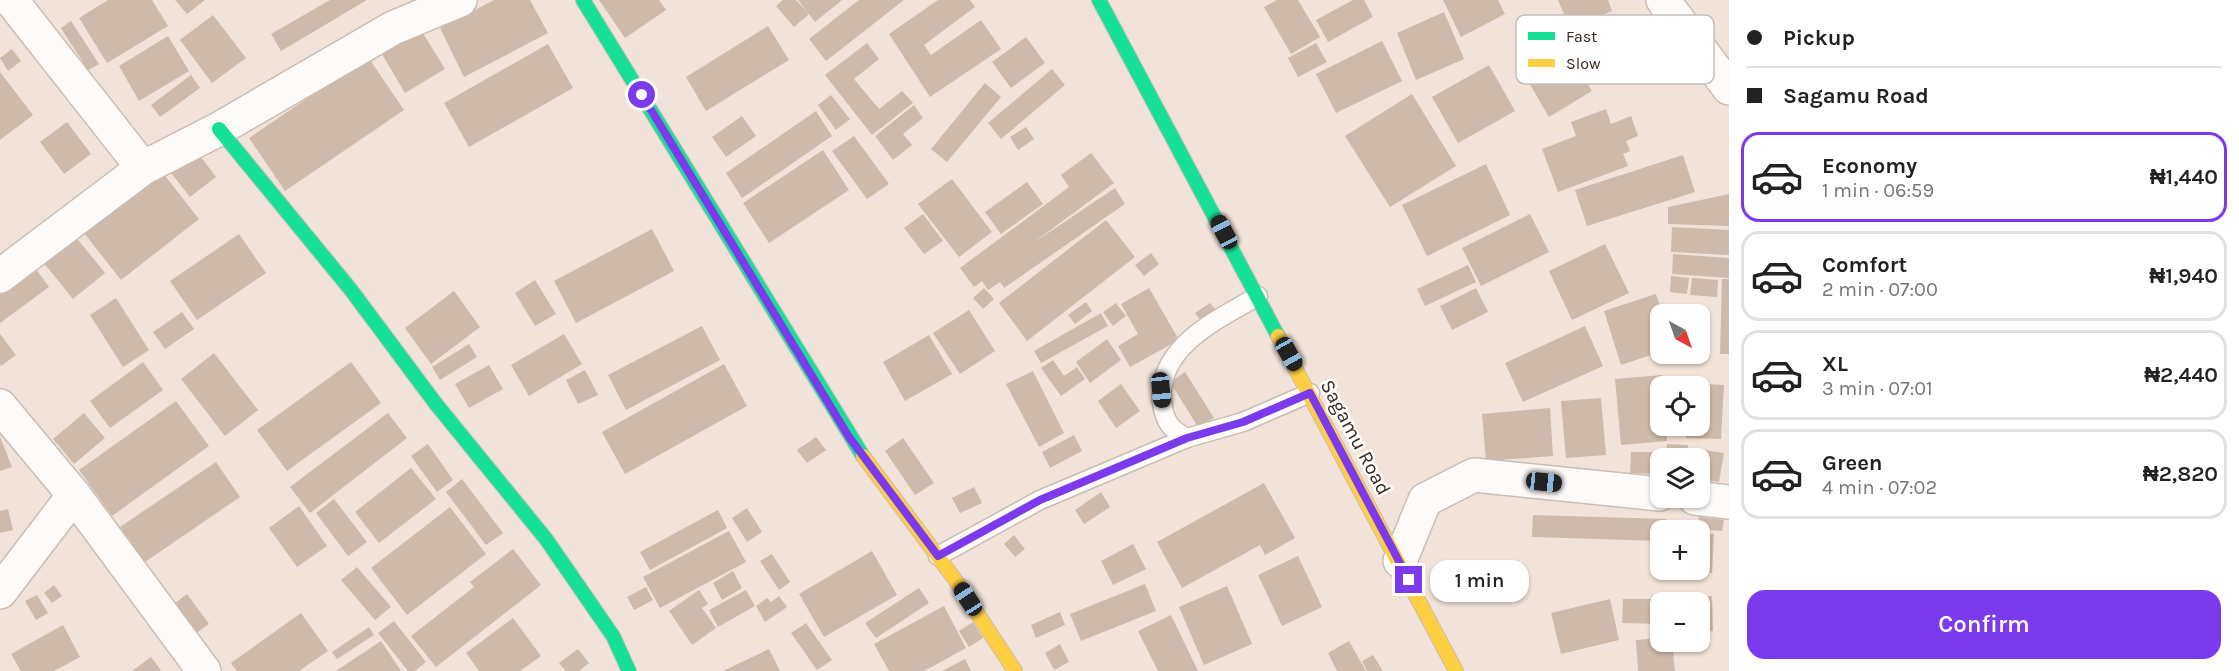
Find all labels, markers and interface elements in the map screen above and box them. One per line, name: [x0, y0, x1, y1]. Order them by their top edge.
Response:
legend: [1516, 15, 1714, 84]
text: Pickup: [1783, 25, 1855, 51]
text: Fast: [1566, 27, 1597, 46]
text: Slow: [1566, 54, 1601, 73]
route start: [628, 81, 655, 108]
text: Sagamu Road: [1783, 83, 1929, 109]
icon: car: [1750, 150, 1804, 204]
text: Economy: [1822, 153, 1917, 179]
text: ₦1,440: [2150, 164, 2218, 190]
text: 1 min · 06:59: [1822, 179, 1934, 202]
car: [1208, 212, 1240, 252]
icon: car: [1750, 249, 1804, 303]
text: Comfort: [1822, 252, 1907, 278]
text: ₦1,940: [2149, 263, 2218, 289]
text: 2 min · 07:00: [1822, 278, 1938, 301]
north arrow: [1650, 304, 1710, 364]
map controls: [1650, 304, 1710, 652]
car: [1272, 334, 1306, 374]
icon: car: [1750, 348, 1804, 402]
text: XL: [1822, 351, 1848, 377]
text: ₦2,440: [2144, 362, 2218, 388]
car: [1150, 371, 1172, 409]
street label: Sagamu Road: [1316, 376, 1396, 499]
button: locate: [1650, 376, 1710, 436]
text: 3 min · 07:01: [1822, 377, 1933, 400]
icon: car: [1750, 447, 1804, 501]
button: layers: [1650, 448, 1710, 508]
text: Green: [1822, 450, 1883, 476]
text: ₦2,820: [2143, 461, 2218, 487]
car: [1525, 471, 1563, 493]
text: 4 min · 07:02: [1822, 476, 1937, 499]
button: +: [1650, 520, 1710, 580]
callout: 1 min: [1430, 559, 1529, 601]
route end: [1395, 566, 1422, 593]
text: 1 min: [1455, 569, 1504, 592]
car: [951, 579, 985, 619]
button: Confirm: [1747, 590, 2221, 659]
button: −: [1650, 592, 1710, 652]

